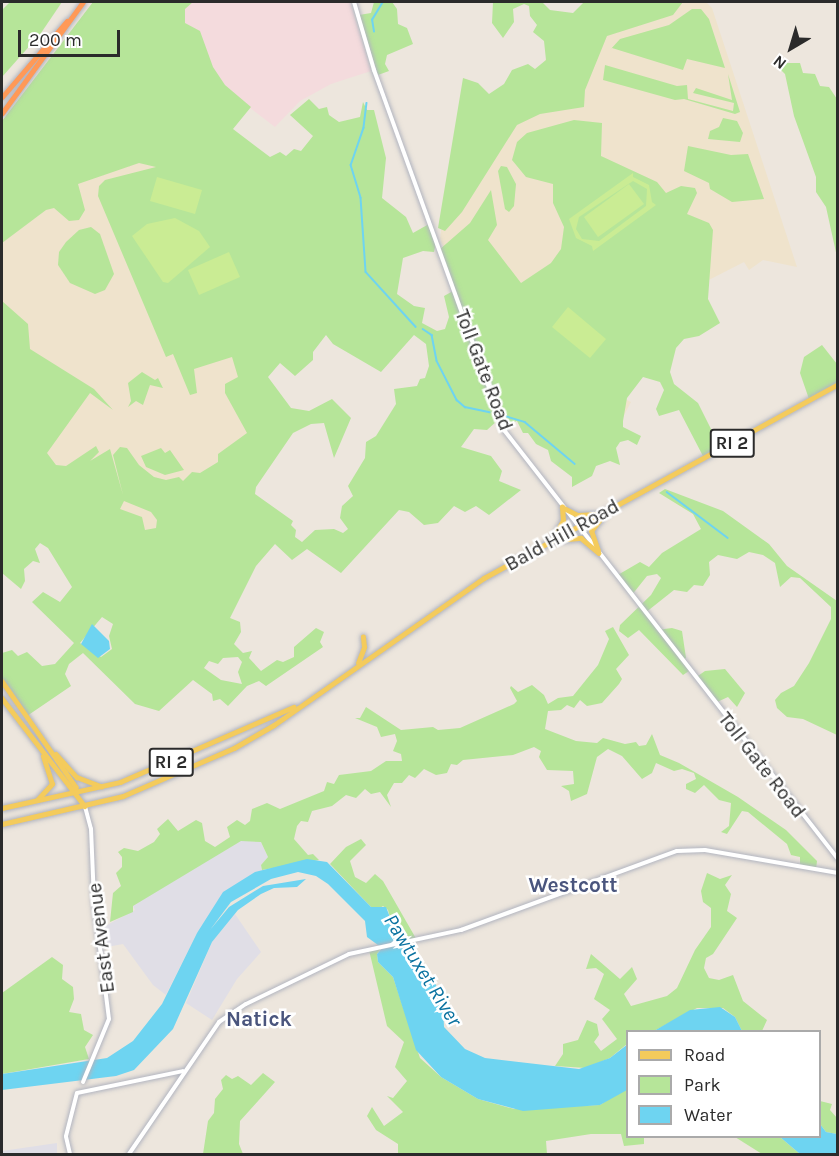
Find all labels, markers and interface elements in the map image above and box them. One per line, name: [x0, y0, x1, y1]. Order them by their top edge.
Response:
scale bar: [21, 18, 123, 56]
north arrow: [761, 18, 821, 78]
text: 200 m: [29, 29, 82, 51]
text: N: [769, 52, 790, 74]
street label: Toll Gate Road: [450, 306, 518, 434]
road number: RI 2: [710, 428, 754, 458]
street label: Bald Hill Road: [501, 494, 623, 576]
street label: Toll Gate Road: [713, 707, 811, 823]
road number: RI 2: [148, 747, 194, 777]
district label: Westcott: [528, 872, 618, 898]
street label: East Avenue: [82, 882, 120, 994]
water label: Pawtuxet River: [378, 909, 468, 1031]
district label: Natick: [226, 1006, 292, 1032]
legend: [626, 1030, 821, 1138]
text: Road: [684, 1044, 725, 1066]
text: Park: [684, 1074, 721, 1096]
text: Water: [684, 1104, 732, 1126]

